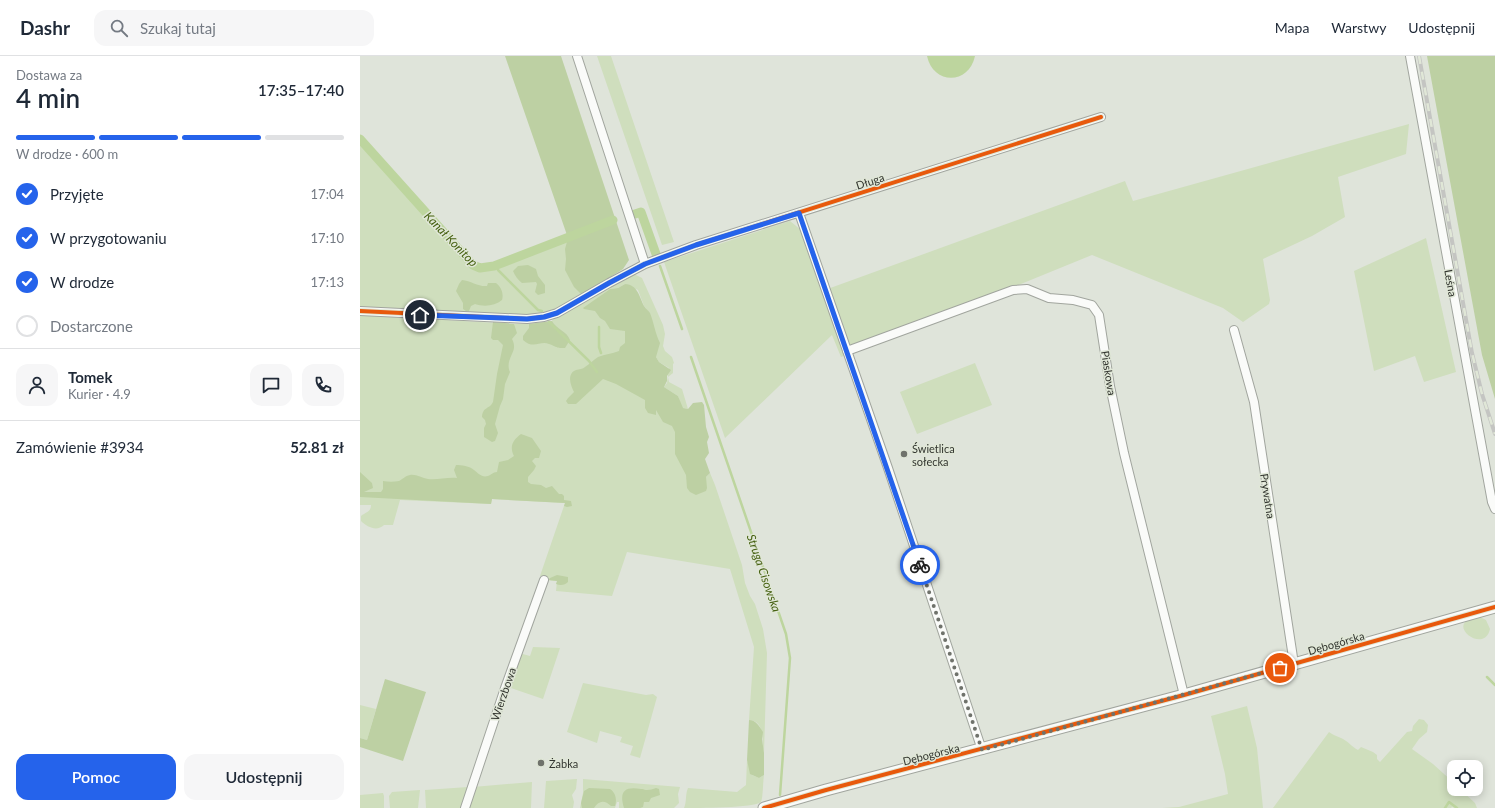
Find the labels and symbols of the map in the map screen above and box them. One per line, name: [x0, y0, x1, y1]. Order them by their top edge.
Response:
street label: Długa: [854, 170, 886, 192]
water label: Kanał Konitop: [421, 208, 481, 270]
street label: Leśna: [1442, 268, 1460, 298]
pin: [403, 298, 437, 332]
street label: Piaskowa: [1099, 350, 1119, 396]
place label: Świetlica sołecka: [912, 442, 955, 468]
marker: Świetlica sołecka: [899, 449, 909, 459]
street label: Prywatna: [1258, 472, 1278, 520]
water label: Struga Cisowska: [744, 532, 784, 614]
courier: [900, 545, 940, 585]
street label: Dębogórska: [1306, 629, 1366, 657]
pin: [1263, 651, 1297, 685]
street label: Wierzbowa: [488, 666, 518, 722]
street label: Dębogórska: [901, 741, 961, 767]
place label: Żabka: [549, 757, 578, 770]
marker: Żabka: [536, 758, 546, 768]

